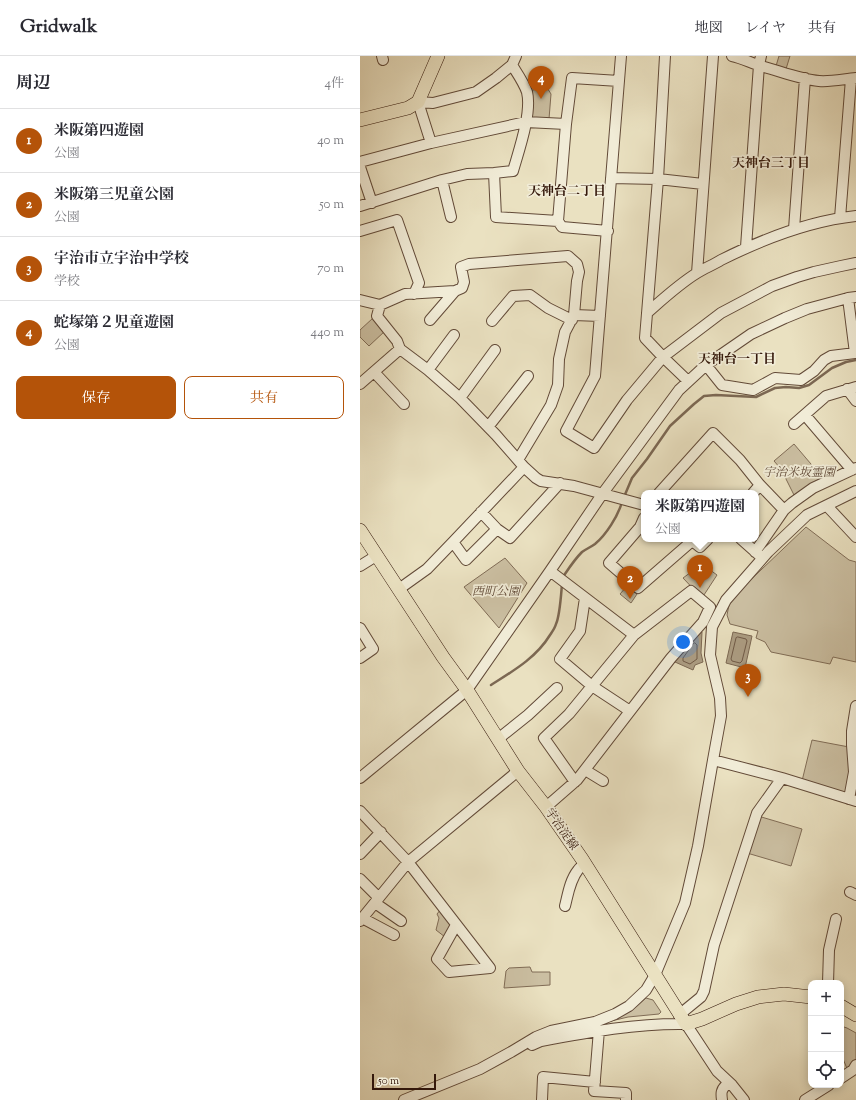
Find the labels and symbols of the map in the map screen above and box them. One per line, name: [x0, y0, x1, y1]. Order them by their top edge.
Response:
pin: 4: [528, 66, 554, 99]
district label: 天神台三丁目: [732, 155, 810, 173]
district label: 天神台二丁目: [528, 183, 606, 201]
district label: 天神台一丁目: [698, 351, 776, 369]
park label: 宇治米坂霊園: [763, 464, 837, 482]
pin: 1: [687, 555, 713, 588]
pin: 2: [617, 566, 643, 599]
park label: 西町公園: [472, 583, 522, 601]
your location: [673, 632, 693, 652]
pin: 3: [735, 664, 761, 697]
street label: 宇治淀線: [540, 805, 582, 854]
scale bar: [372, 1072, 436, 1091]

